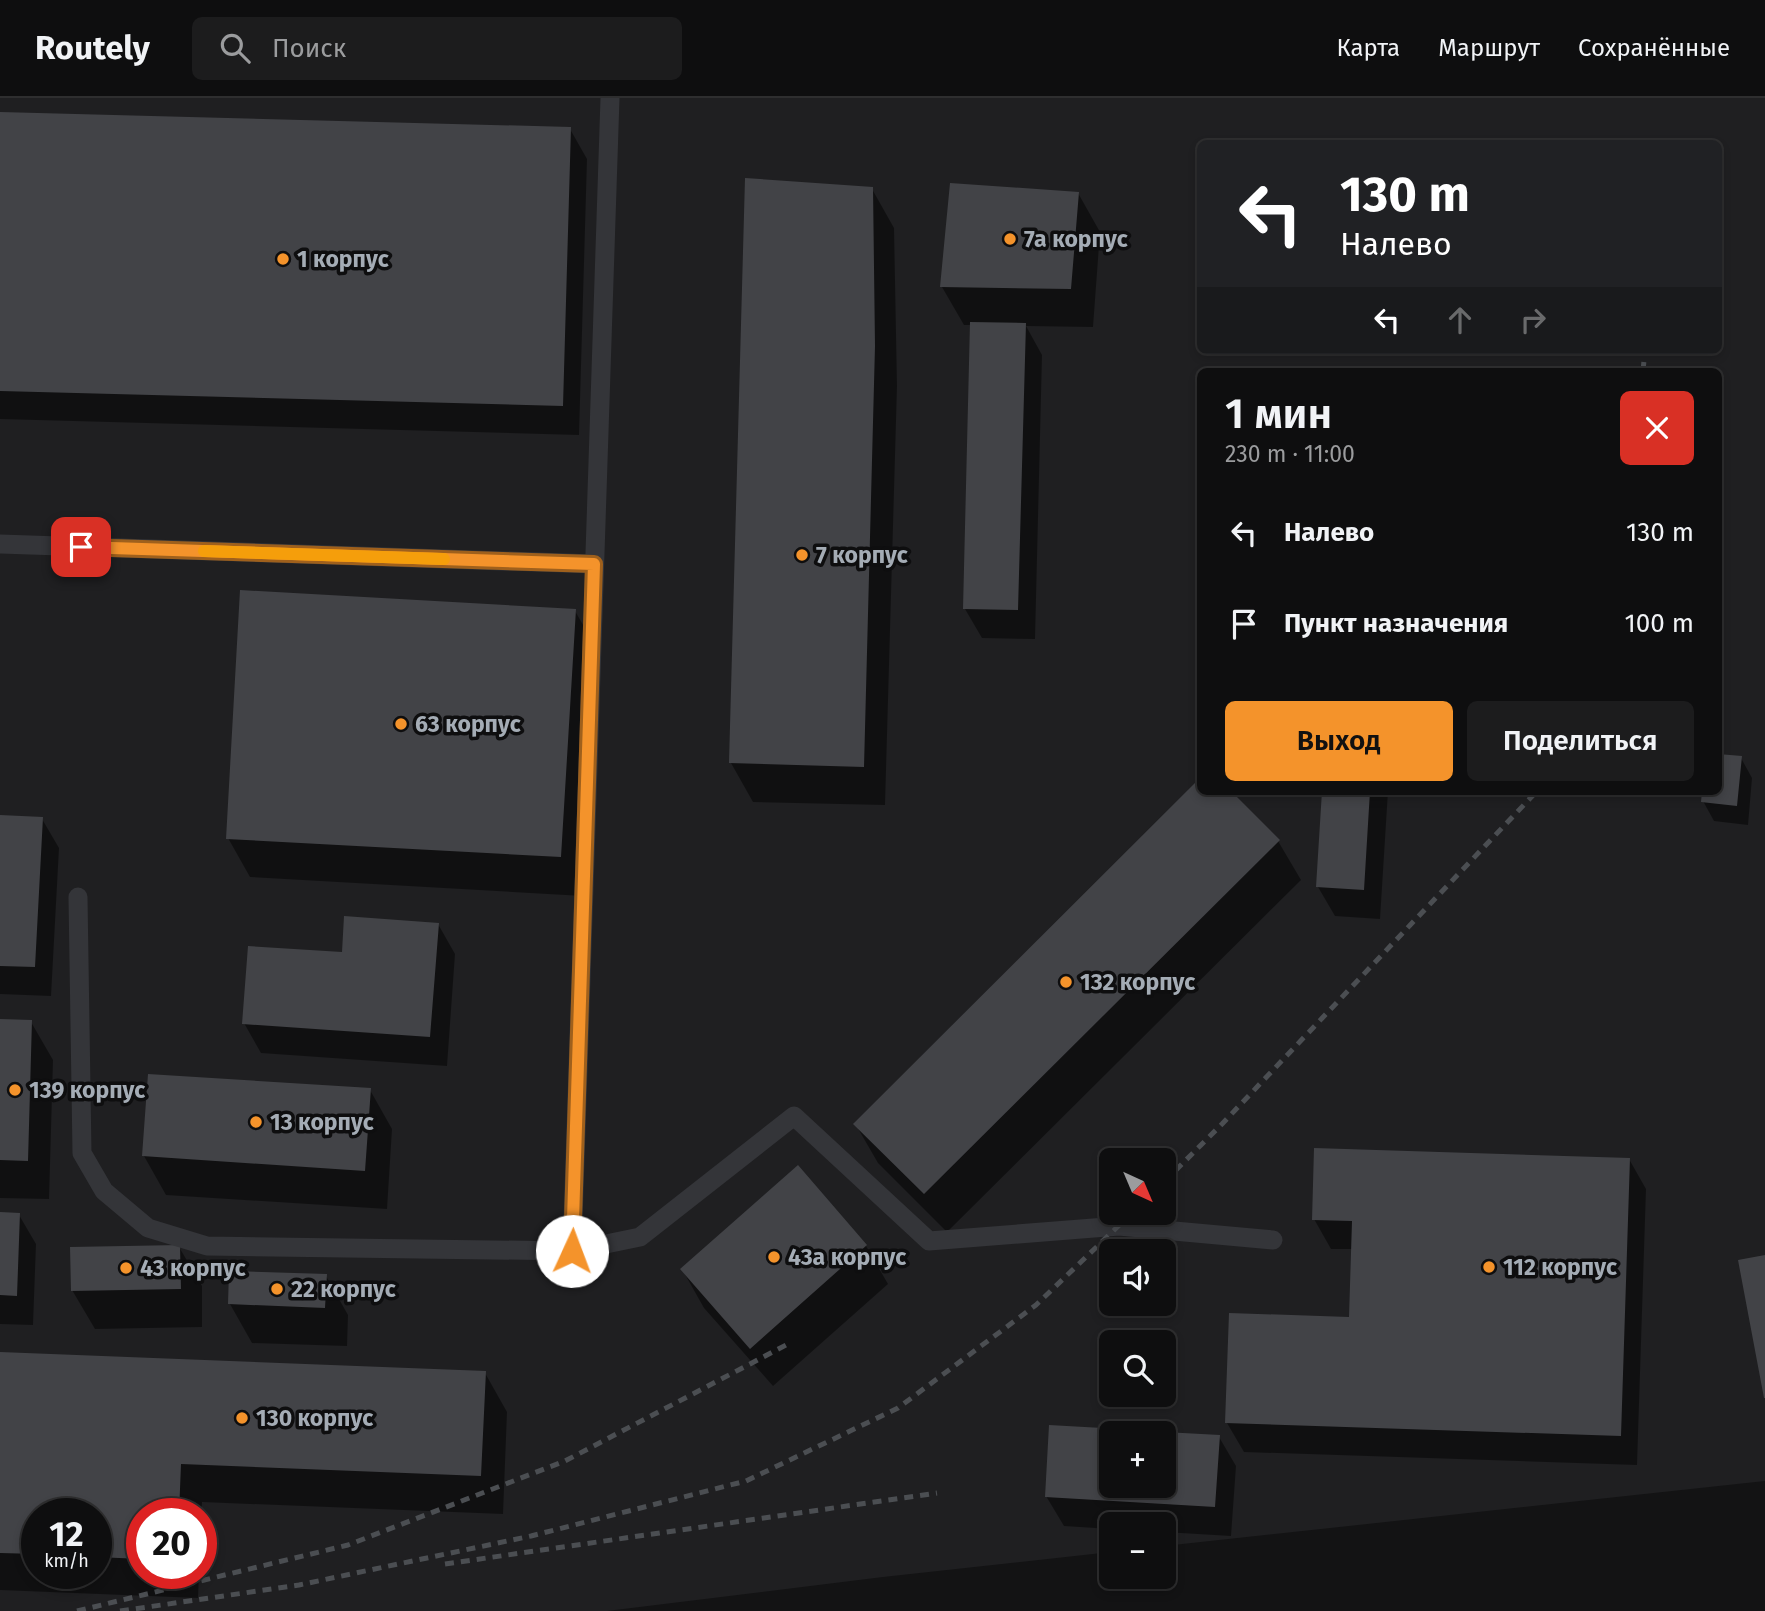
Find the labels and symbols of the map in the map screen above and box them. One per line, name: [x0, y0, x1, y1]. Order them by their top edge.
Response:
place label: 7а корпус: [1024, 225, 1128, 253]
marker: 7а корпус: [1002, 231, 1018, 247]
place label: 1 корпус: [297, 245, 389, 273]
marker: 1 корпус: [275, 251, 291, 267]
pin: [51, 517, 111, 577]
place label: 7 корпус: [816, 541, 908, 569]
marker: 7 корпус: [794, 547, 810, 563]
place label: 63 корпус: [415, 710, 521, 738]
marker: 63 корпус: [393, 716, 409, 732]
place label: 132 корпус: [1080, 968, 1195, 996]
marker: 132 корпус: [1058, 974, 1074, 990]
place label: 139 корпус: [29, 1076, 145, 1104]
marker: 139 корпус: [7, 1082, 23, 1098]
place label: 13 корпус: [270, 1108, 374, 1136]
marker: 13 корпус: [248, 1114, 264, 1130]
north arrow: [1099, 1148, 1176, 1225]
position arrow: [535, 1214, 609, 1288]
place label: 43а корпус: [788, 1243, 906, 1271]
marker: 43а корпус: [766, 1249, 782, 1265]
place label: 112 корпус: [1503, 1253, 1617, 1281]
place label: 43 корпус: [140, 1254, 246, 1282]
marker: 112 корпус: [1481, 1259, 1497, 1275]
marker: 43 корпус: [118, 1260, 134, 1276]
place label: 22 корпус: [291, 1275, 396, 1303]
marker: 22 корпус: [269, 1281, 285, 1297]
place label: 130 корпус: [256, 1404, 373, 1432]
marker: 130 корпус: [234, 1410, 250, 1426]
speed limit sign: 20: [126, 1498, 217, 1589]

